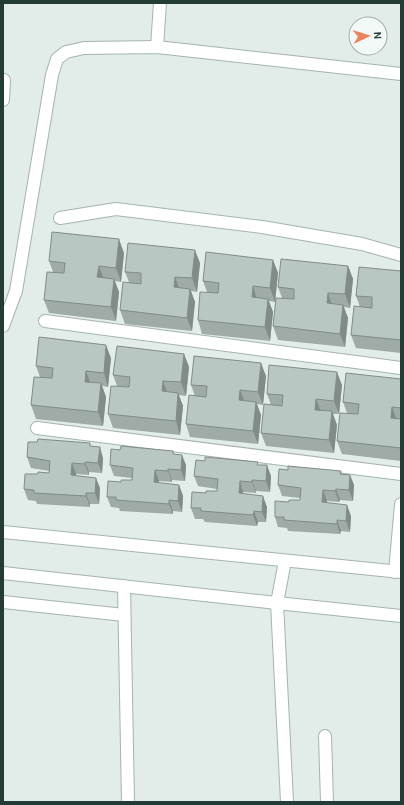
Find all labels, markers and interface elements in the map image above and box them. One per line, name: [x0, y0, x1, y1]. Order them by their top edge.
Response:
north arrow: [348, 16, 388, 56]
text: N: [371, 31, 384, 40]

